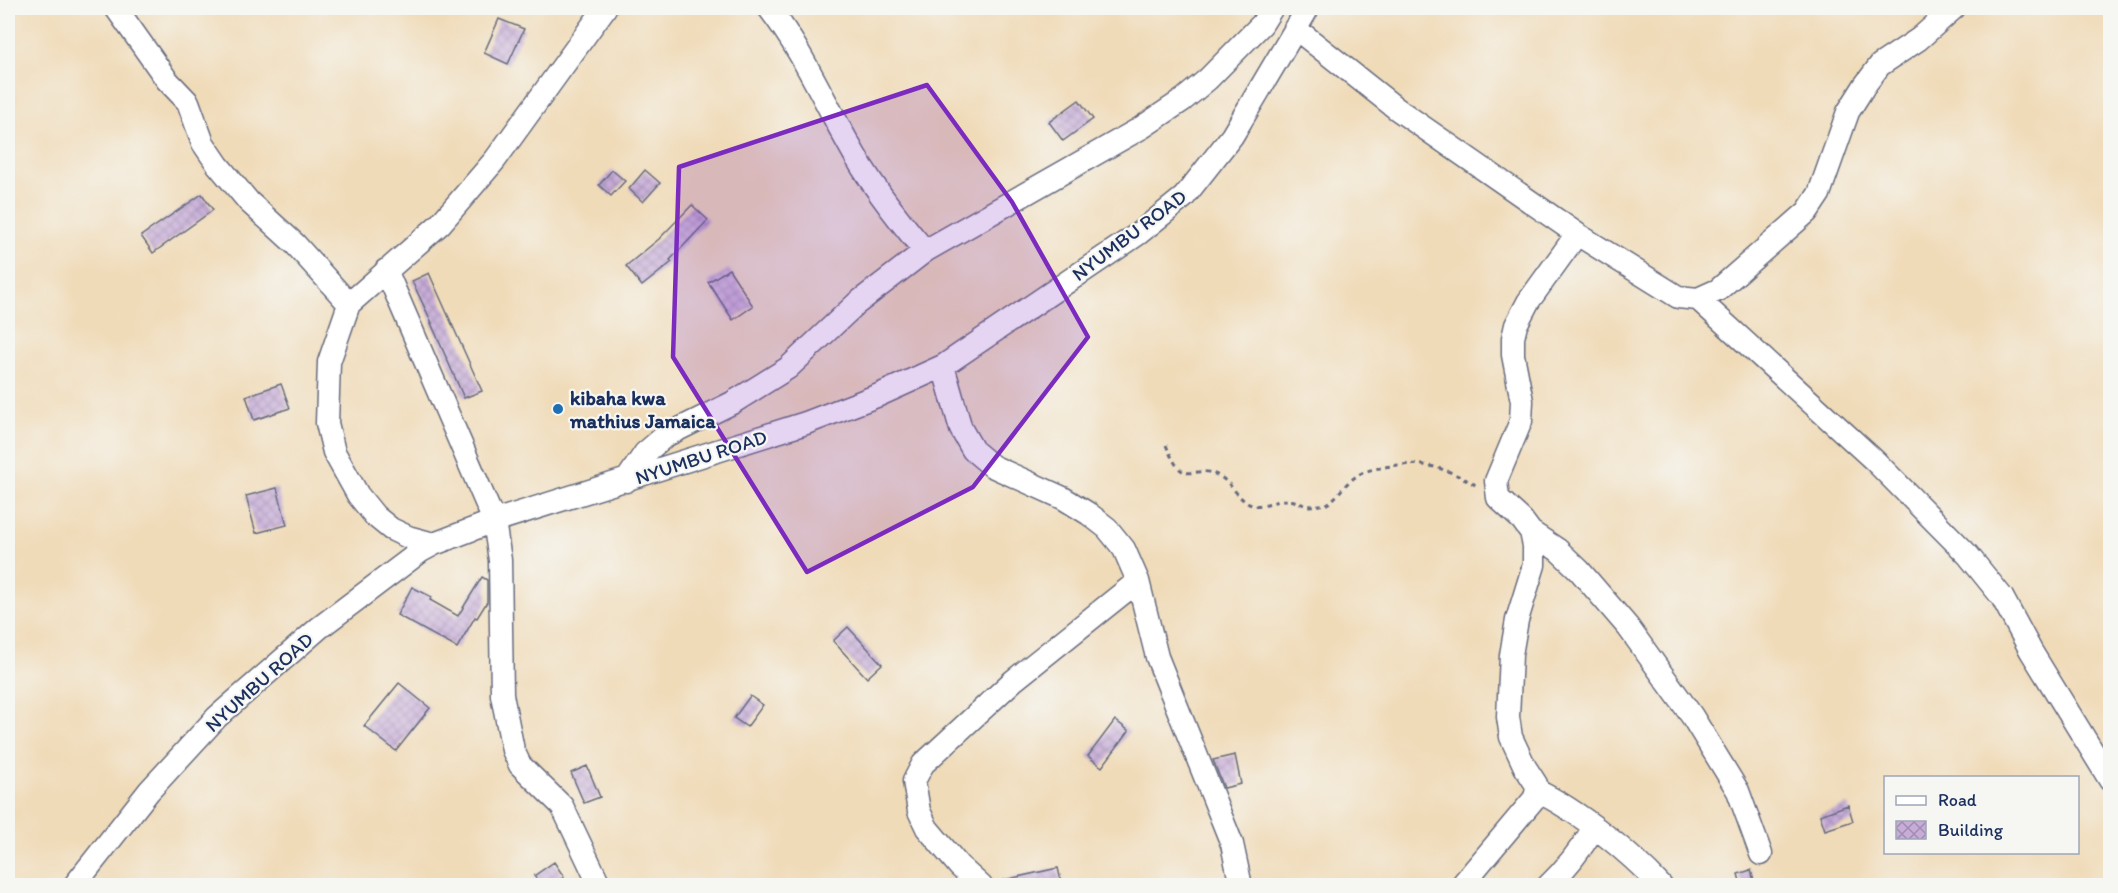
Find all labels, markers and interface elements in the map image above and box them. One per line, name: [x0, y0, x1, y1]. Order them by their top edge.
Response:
street label: NYUMBU ROAD: [1067, 184, 1191, 286]
place label: kibaha kwa mathius Jamaica: [569, 386, 716, 433]
marker: kibaha kwa mathius Jamaica: [551, 402, 565, 416]
street label: NYUMBU ROAD: [632, 424, 770, 490]
street label: NYUMBU ROAD: [200, 627, 318, 737]
legend: [1884, 776, 2079, 854]
text: Road: [1938, 789, 1977, 811]
text: Building: [1938, 819, 2004, 841]

